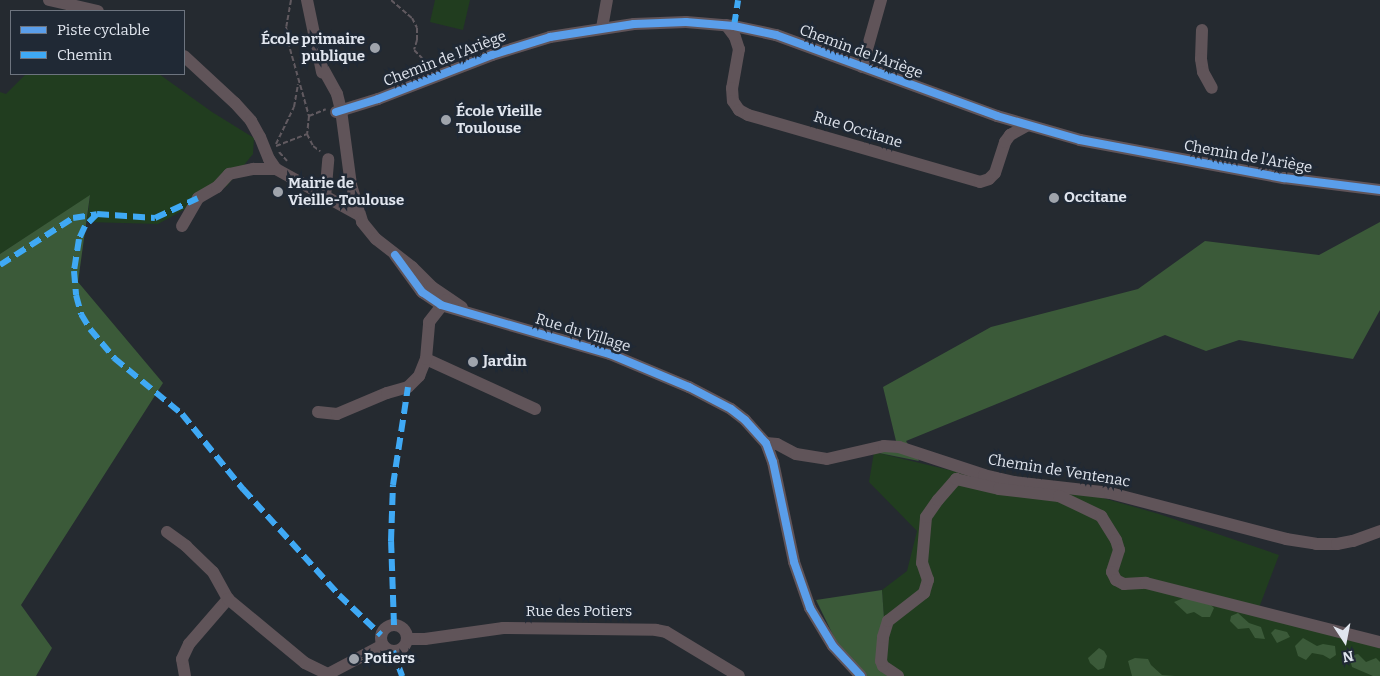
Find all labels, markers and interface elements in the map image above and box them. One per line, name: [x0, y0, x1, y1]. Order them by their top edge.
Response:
legend: [10, 10, 185, 75]
text: Piste cyclable: [57, 21, 150, 39]
street label: Chemin de l'Ariège: [797, 21, 925, 83]
street label: Chemin de l'Ariège: [381, 27, 509, 91]
place label: École primaire publique: [261, 30, 365, 65]
marker: École primaire publique: [369, 42, 381, 54]
text: Chemin: [57, 46, 112, 64]
place label: École Vieille Toulouse: [456, 102, 542, 137]
street label: Rue Occitane: [811, 108, 905, 152]
marker: École Vieille Toulouse: [440, 114, 452, 126]
street label: Chemin de l'Ariège: [1182, 137, 1314, 177]
place label: Mairie de Vieille-Toulouse: [288, 174, 404, 209]
marker: Mairie de Vieille-Toulouse: [272, 186, 284, 198]
place label: Occitane: [1064, 189, 1127, 207]
marker: Occitane: [1048, 192, 1060, 204]
street label: Rue du Village: [533, 310, 633, 356]
place label: Jardin: [483, 353, 527, 371]
marker: Jardin: [467, 356, 479, 368]
street label: Chemin de Ventenac: [986, 451, 1132, 491]
street label: Rue des Potiers: [526, 603, 632, 621]
north arrow: [1320, 616, 1370, 666]
text: N: [1341, 647, 1355, 666]
place label: Potiers: [364, 650, 415, 668]
marker: Potiers: [348, 653, 360, 665]

